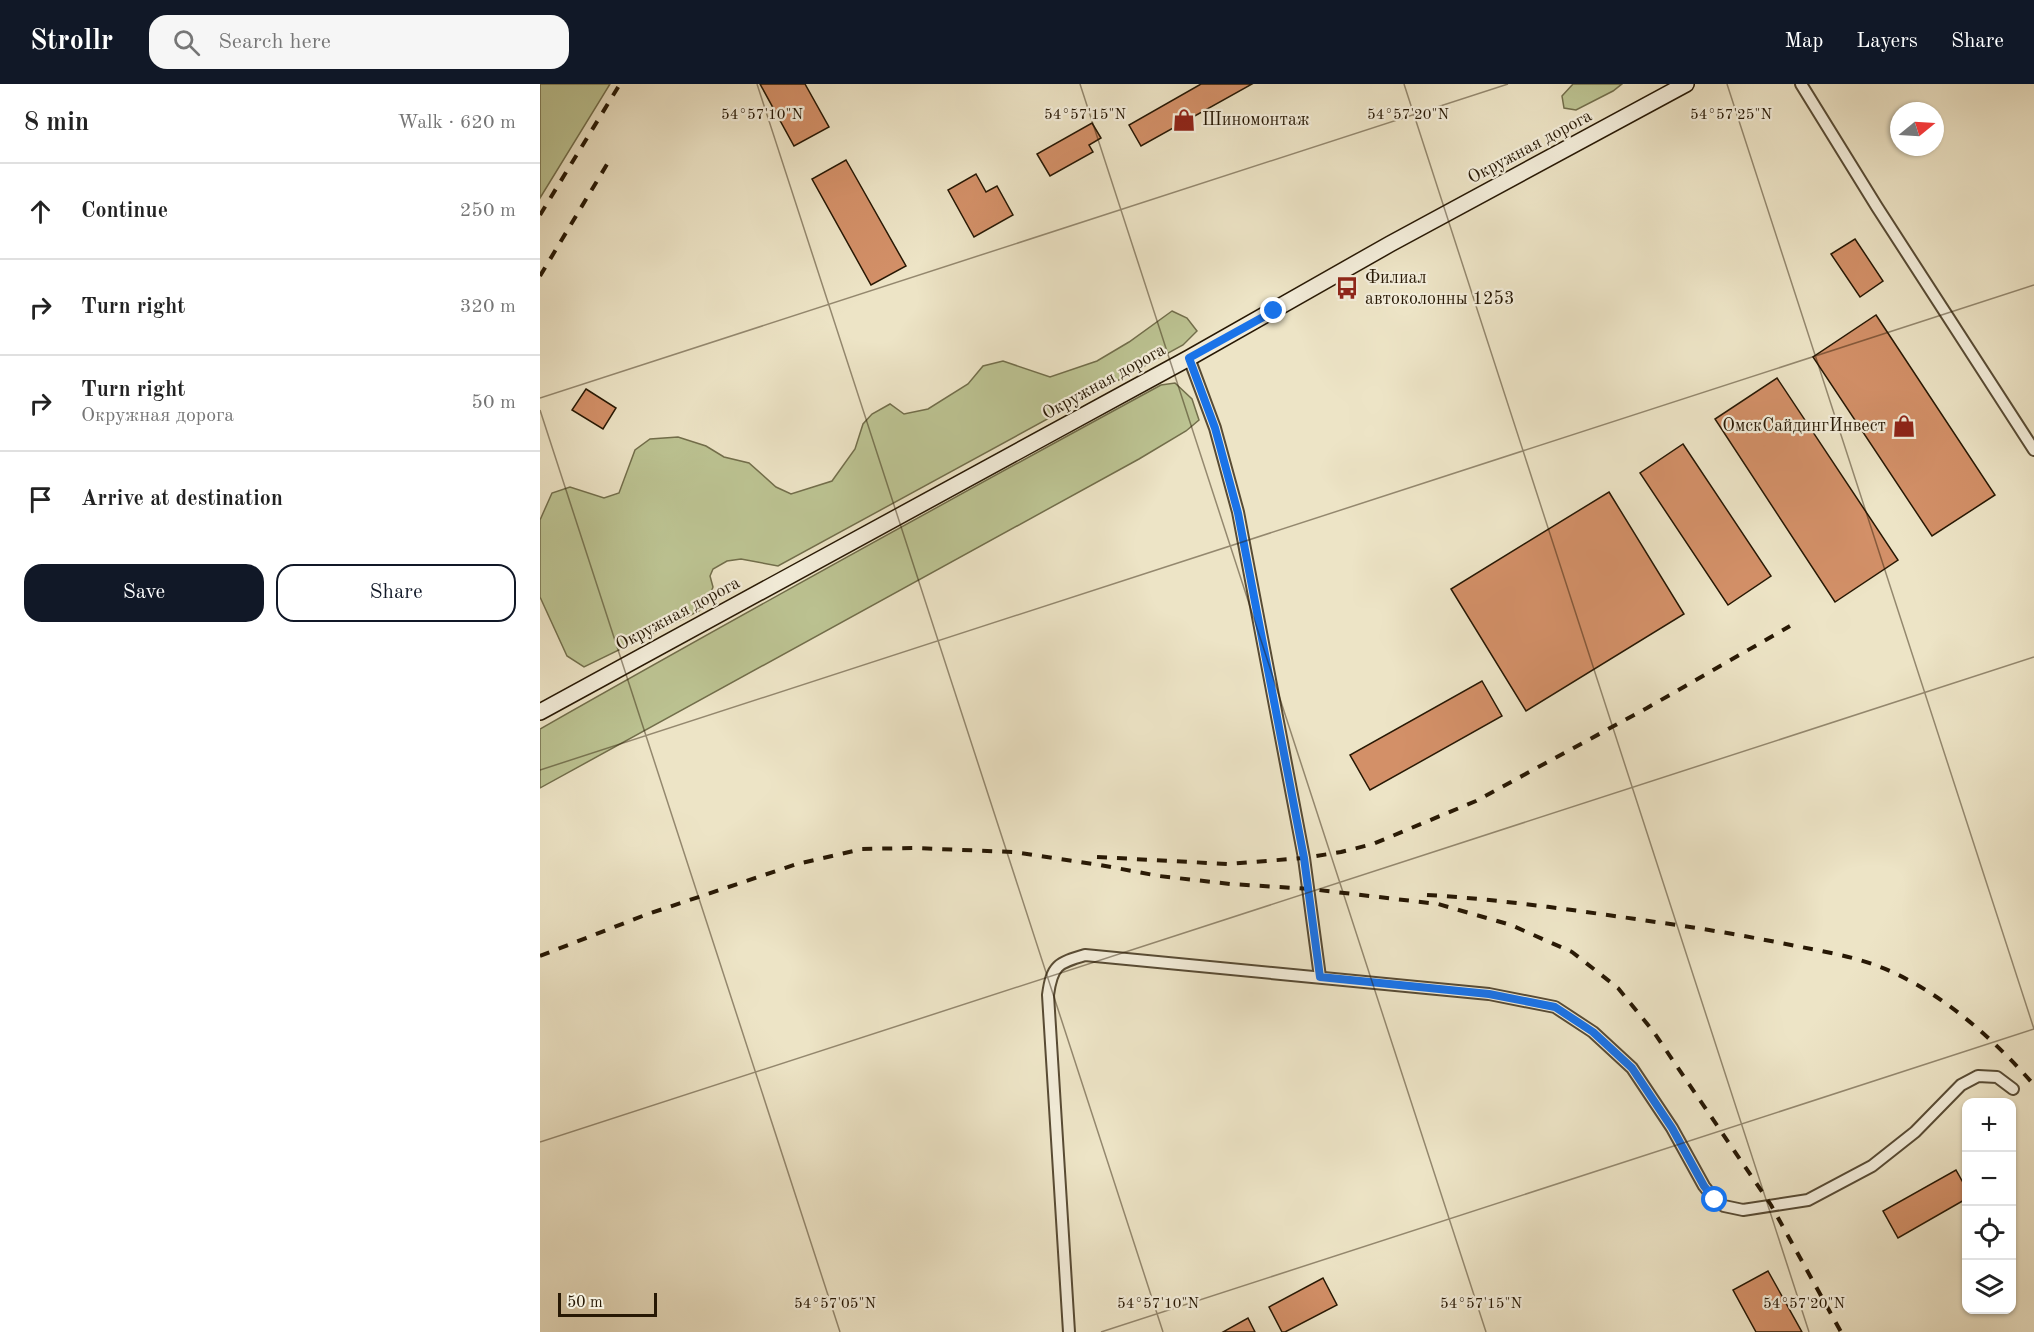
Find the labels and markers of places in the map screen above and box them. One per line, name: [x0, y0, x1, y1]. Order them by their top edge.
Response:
shop icon: Шиномонтаж: [1171, 107, 1197, 133]
place label: Шиномонтаж: [1202, 111, 1310, 129]
place label: Филиал автоколонны 1253: [1365, 269, 1514, 308]
bus stop icon: Филиал автоколонны 1253: [1334, 275, 1360, 301]
shop icon: ОмскСайдингИнвест: [1891, 413, 1917, 439]
place label: ОмскСайдингИнвест: [1722, 417, 1886, 435]

